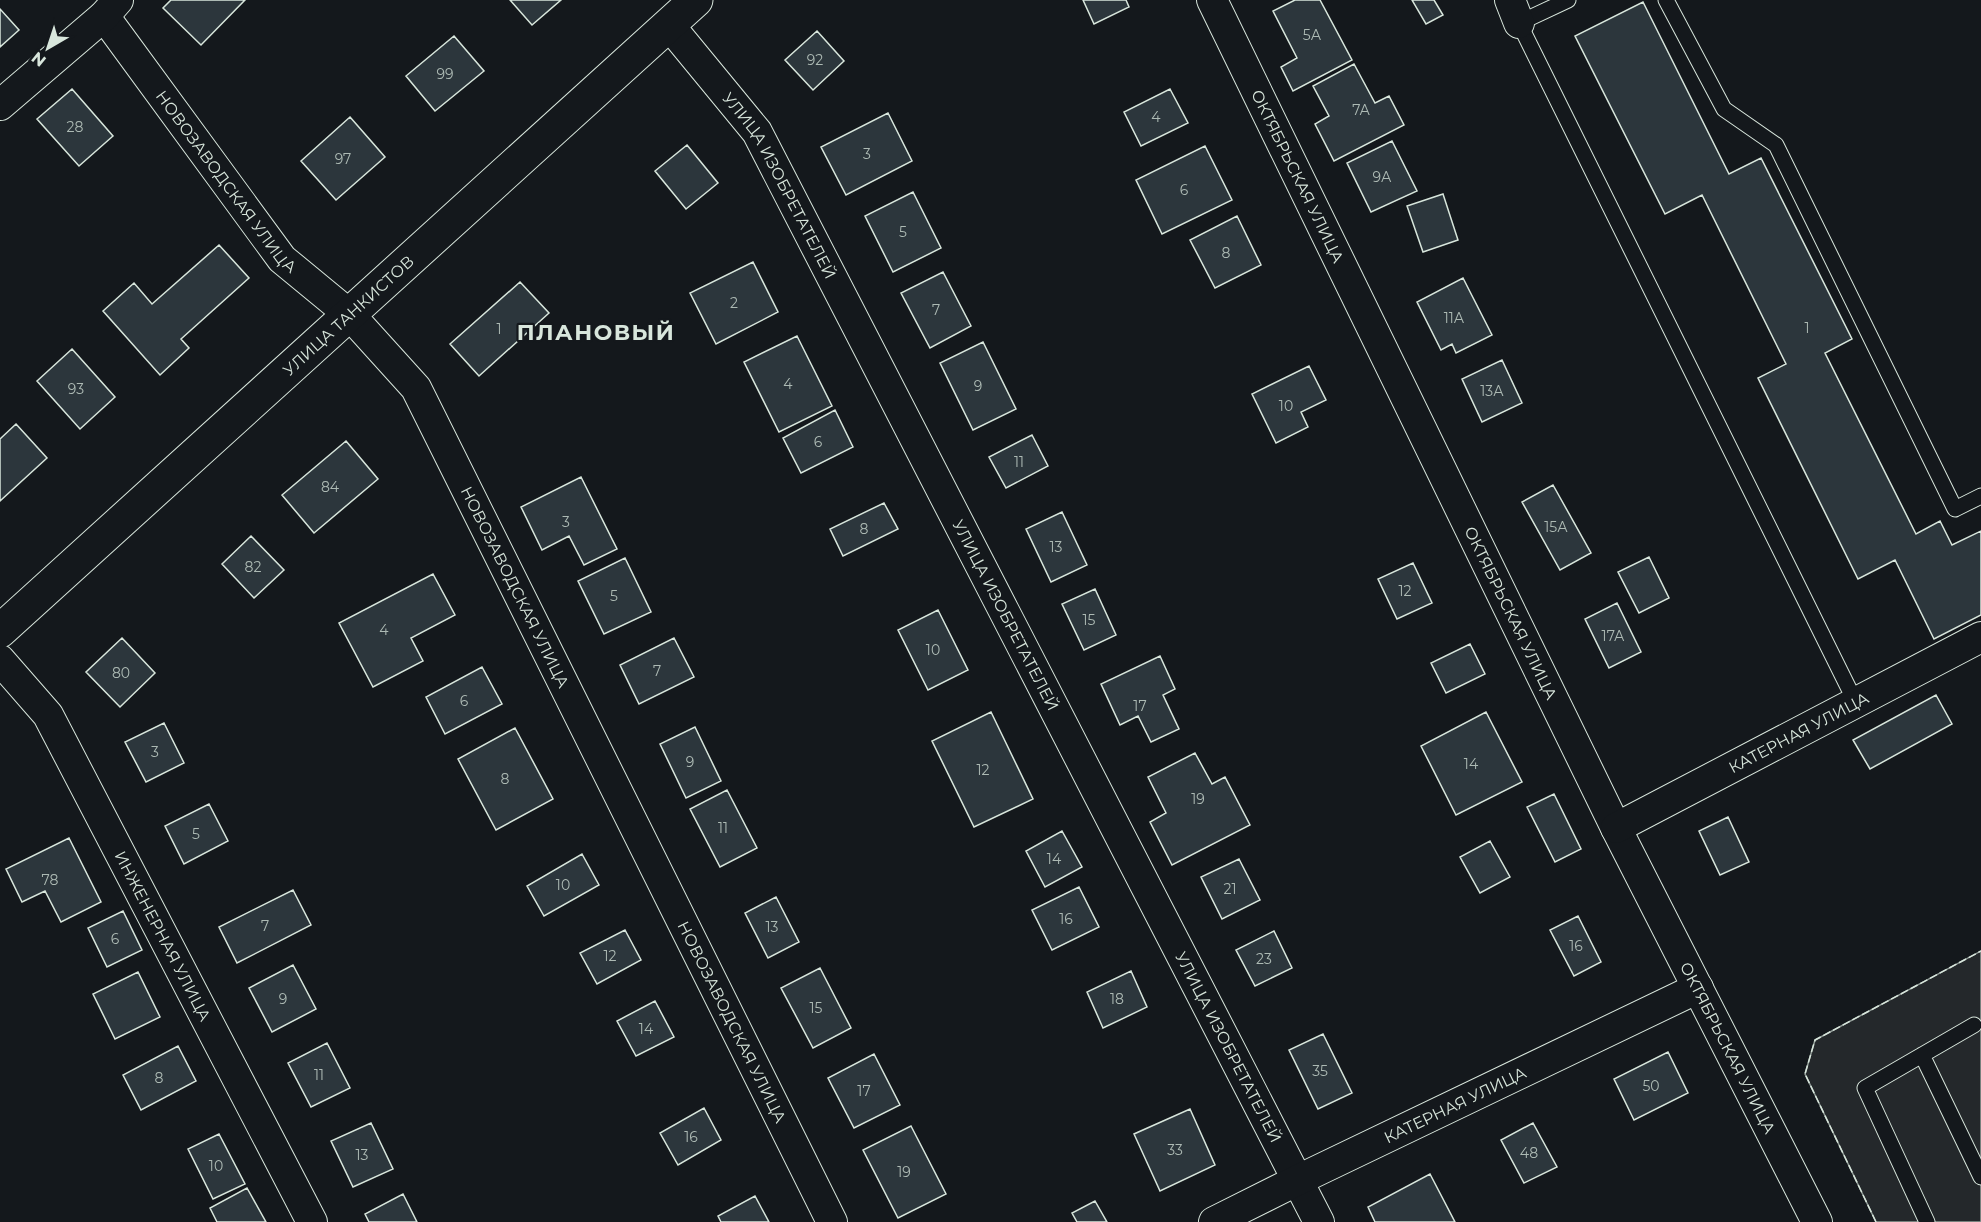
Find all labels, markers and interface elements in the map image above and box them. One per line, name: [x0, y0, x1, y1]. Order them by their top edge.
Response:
north arrow: [18, 18, 78, 78]
house number: 5А: [1303, 26, 1322, 44]
text: N: [28, 48, 50, 71]
house number: 92: [807, 51, 823, 69]
house number: 99: [436, 65, 454, 83]
street label: НОВОЗАВОДСКАЯ УЛИЦА: [152, 87, 300, 277]
street label: ОКТЯБРЬСКАЯ УЛИЦА: [1247, 87, 1348, 266]
street label: УЛИЦА ИЗОБРЕТАТЕЛЕЙ: [718, 89, 840, 282]
house number: 7А: [1352, 101, 1370, 119]
house number: 4: [1151, 108, 1161, 126]
house number: 28: [67, 118, 84, 136]
house number: 3: [863, 145, 871, 163]
house number: 97: [335, 150, 351, 168]
house number: 9А: [1373, 168, 1392, 186]
house number: 6: [1180, 181, 1189, 199]
house number: 5: [899, 223, 907, 241]
house number: 8: [1222, 244, 1231, 262]
street label: УЛИЦА ТАНКИСТОВ: [279, 252, 418, 380]
house number: 2: [730, 294, 738, 312]
house number: 7: [932, 301, 940, 319]
house number: 11А: [1444, 309, 1465, 327]
district label: ПЛАНОВЫЙ: [517, 319, 675, 346]
house number: 1: [1804, 319, 1810, 337]
house number: 1: [496, 320, 502, 338]
house number: 4: [783, 375, 793, 393]
house number: 9: [974, 377, 982, 395]
house number: 93: [68, 380, 84, 398]
house number: 13А: [1480, 382, 1504, 400]
house number: 10: [1279, 397, 1293, 415]
house number: 6: [814, 433, 823, 451]
house number: 11: [1014, 453, 1024, 471]
house number: 84: [321, 478, 340, 496]
street label: НОВОЗАВОДСКАЯ УЛИЦА: [457, 483, 573, 691]
house number: 3: [562, 513, 570, 531]
street label: УЛИЦА ИЗОБРЕТАТЕЛЕЙ: [949, 517, 1063, 714]
house number: 15А: [1544, 518, 1568, 536]
house number: 8: [860, 520, 869, 538]
street label: ОКТЯБРЬСКАЯ УЛИЦА: [1460, 524, 1561, 703]
house number: 13: [1050, 538, 1063, 556]
house number: 82: [245, 558, 261, 576]
house number: 12: [1398, 582, 1412, 600]
house number: 5: [610, 587, 618, 605]
house number: 15: [1083, 611, 1096, 629]
house number: 4: [379, 621, 389, 639]
house number: 17А: [1602, 627, 1625, 645]
house number: 10: [926, 641, 940, 659]
house number: 7: [653, 662, 661, 680]
house number: 80: [112, 664, 130, 682]
street label: КАТЕРНАЯ УЛИЦА: [1726, 689, 1872, 777]
house number: 6: [460, 692, 469, 710]
house number: 17: [1133, 697, 1147, 715]
house number: 3: [151, 743, 159, 761]
house number: 9: [686, 753, 694, 771]
house number: 14: [1464, 755, 1479, 773]
house number: 12: [976, 761, 990, 779]
house number: 8: [501, 770, 510, 788]
house number: 19: [1191, 790, 1205, 808]
house number: 11: [718, 819, 728, 837]
house number: 5: [192, 825, 200, 843]
street label: ИНЖЕНЕРНАЯ УЛИЦА: [110, 848, 215, 1024]
house number: 14: [1047, 850, 1062, 868]
house number: 78: [42, 871, 59, 889]
house number: 10: [556, 876, 570, 894]
house number: 21: [1223, 880, 1237, 898]
house number: 16: [1059, 910, 1073, 928]
house number: 7: [261, 917, 269, 935]
street label: НОВОЗАВОДСКАЯ УЛИЦА: [673, 918, 790, 1126]
house number: 13: [766, 918, 779, 936]
house number: 6: [111, 930, 120, 948]
house number: 16: [1569, 937, 1583, 955]
house number: 12: [603, 947, 617, 965]
street label: УЛИЦА ИЗОБРЕТАТЕЛЕЙ: [1171, 949, 1285, 1146]
house number: 23: [1256, 950, 1272, 968]
street label: ОКТЯБРЬСКАЯ УЛИЦА: [1676, 959, 1779, 1137]
house number: 9: [279, 990, 287, 1008]
house number: 18: [1110, 990, 1124, 1008]
house number: 15: [810, 999, 823, 1017]
house number: 14: [639, 1020, 654, 1038]
house number: 35: [1312, 1062, 1328, 1080]
street label: КАТЕРНАЯ УЛИЦА: [1381, 1063, 1529, 1147]
house number: 11: [314, 1066, 324, 1084]
house number: 8: [155, 1069, 164, 1087]
house number: 50: [1642, 1077, 1660, 1095]
house number: 17: [857, 1082, 871, 1100]
house number: 16: [684, 1128, 698, 1146]
house number: 33: [1167, 1141, 1183, 1159]
house number: 48: [1520, 1144, 1538, 1162]
house number: 13: [356, 1146, 369, 1164]
house number: 10: [209, 1157, 223, 1175]
house number: 19: [897, 1163, 911, 1181]

